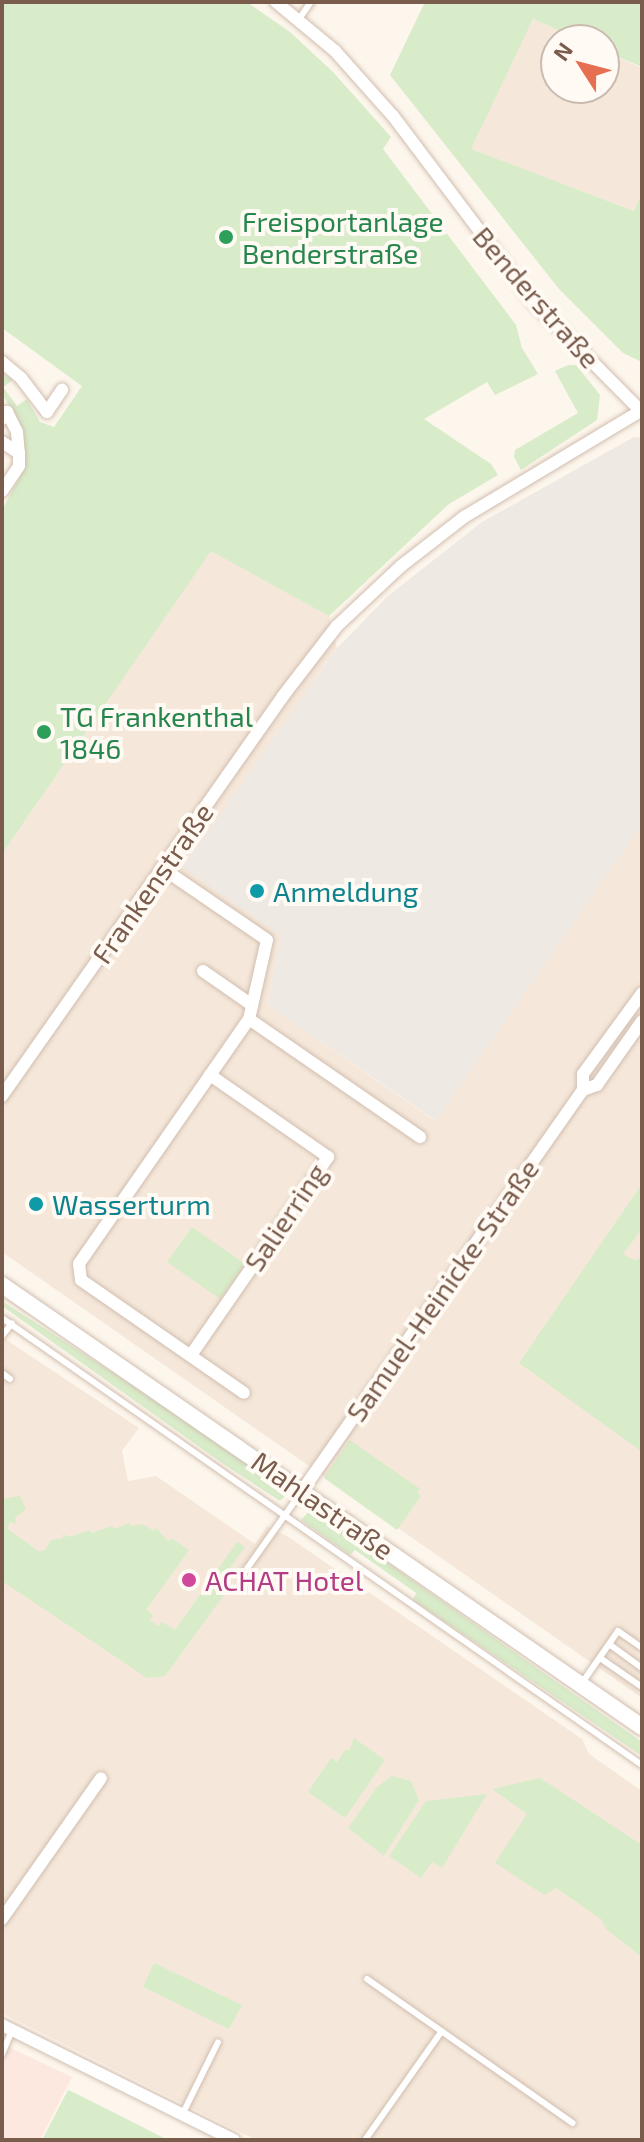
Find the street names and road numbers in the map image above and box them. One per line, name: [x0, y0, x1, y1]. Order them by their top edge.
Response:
street label: Benderstraße: [466, 219, 608, 375]
street label: Frankenstraße: [84, 796, 220, 970]
street label: Samuel-Heinicke-Straße: [339, 1152, 545, 1428]
street label: Salierring: [237, 1157, 333, 1277]
street label: Mahlastraße: [246, 1444, 400, 1566]

